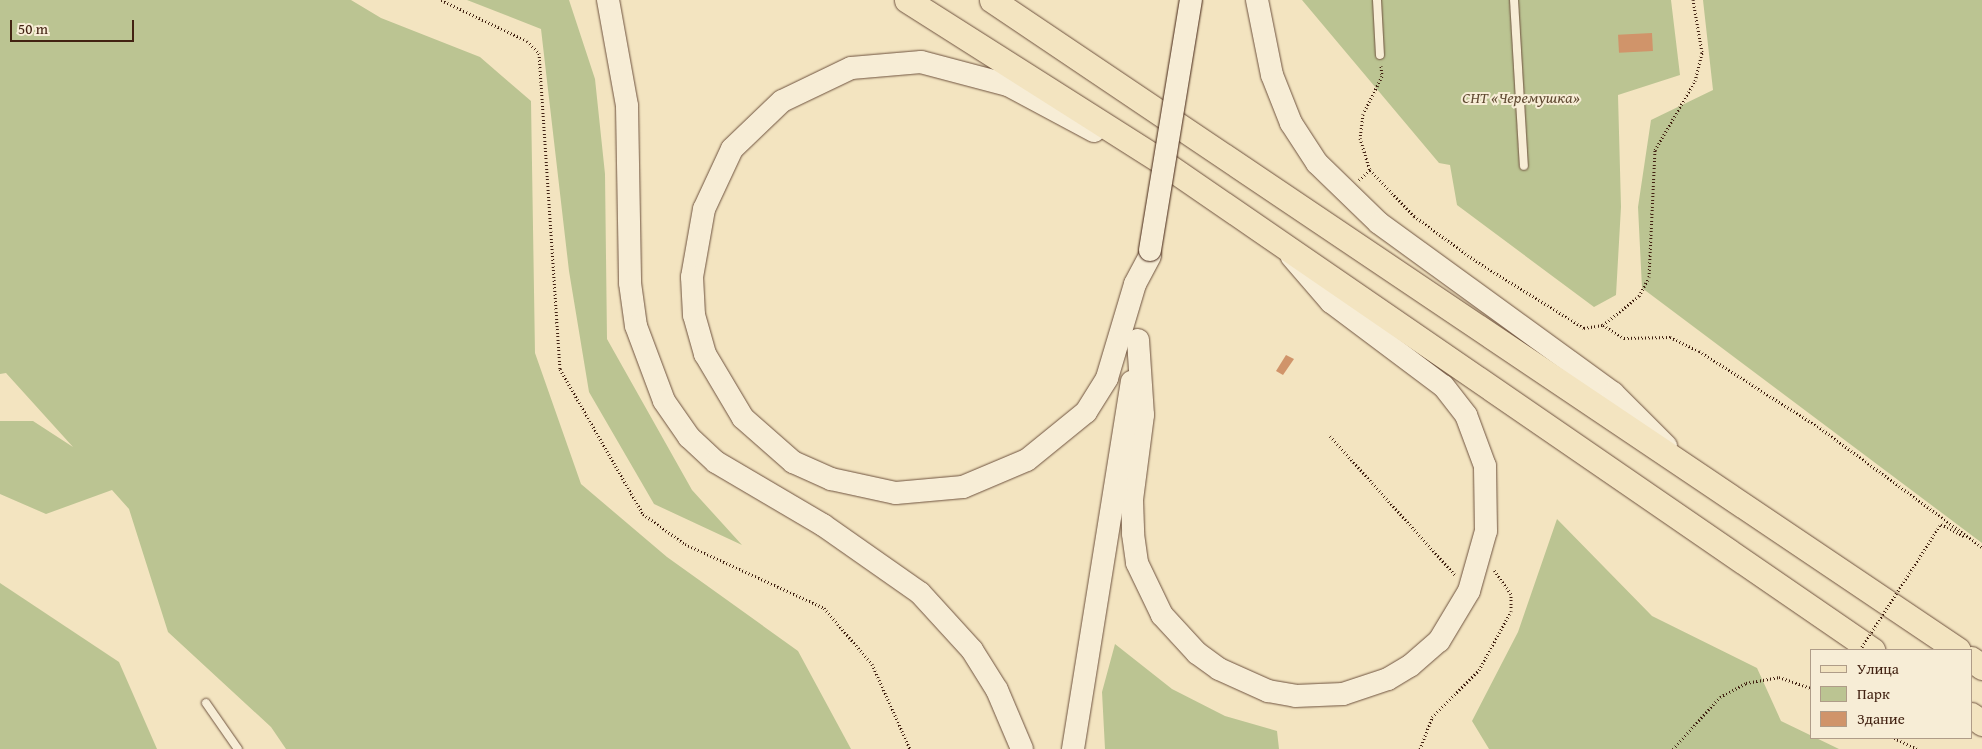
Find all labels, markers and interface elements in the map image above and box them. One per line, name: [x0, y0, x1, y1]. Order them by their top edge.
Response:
scale bar: [12, 10, 136, 42]
text: 50 m: [18, 18, 48, 39]
park label: СНТ «Черемушка»: [1462, 87, 1580, 107]
legend: [1810, 649, 1972, 739]
text: Улица: [1857, 658, 1899, 679]
text: Парк: [1857, 683, 1890, 704]
text: Здание: [1857, 708, 1905, 729]

